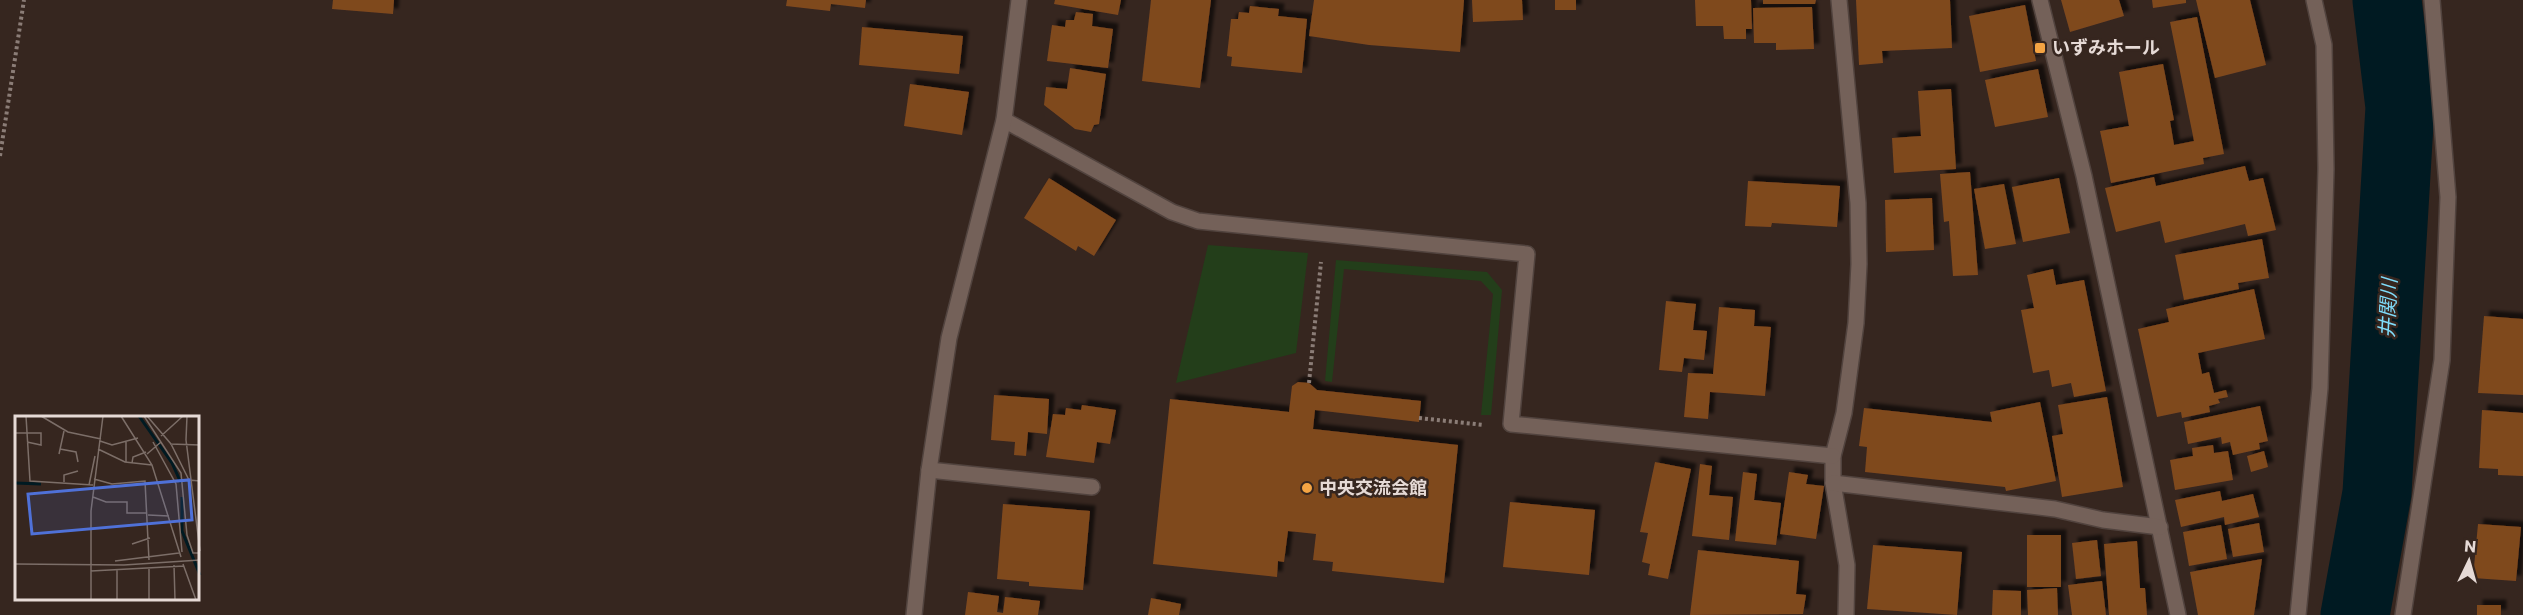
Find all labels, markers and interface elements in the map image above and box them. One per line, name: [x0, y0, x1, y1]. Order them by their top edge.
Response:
place label: いずみホール: [2052, 36, 2160, 58]
marker: いずみホール: [2033, 41, 2047, 55]
water label: 井関川: [2373, 275, 2401, 339]
inset map: [15, 416, 200, 600]
place label: 中央交流会館: [1319, 476, 1427, 498]
marker: 中央交流会館: [1300, 481, 1314, 495]
north arrow: [2439, 531, 2499, 591]
text: N: [2464, 536, 2477, 556]

